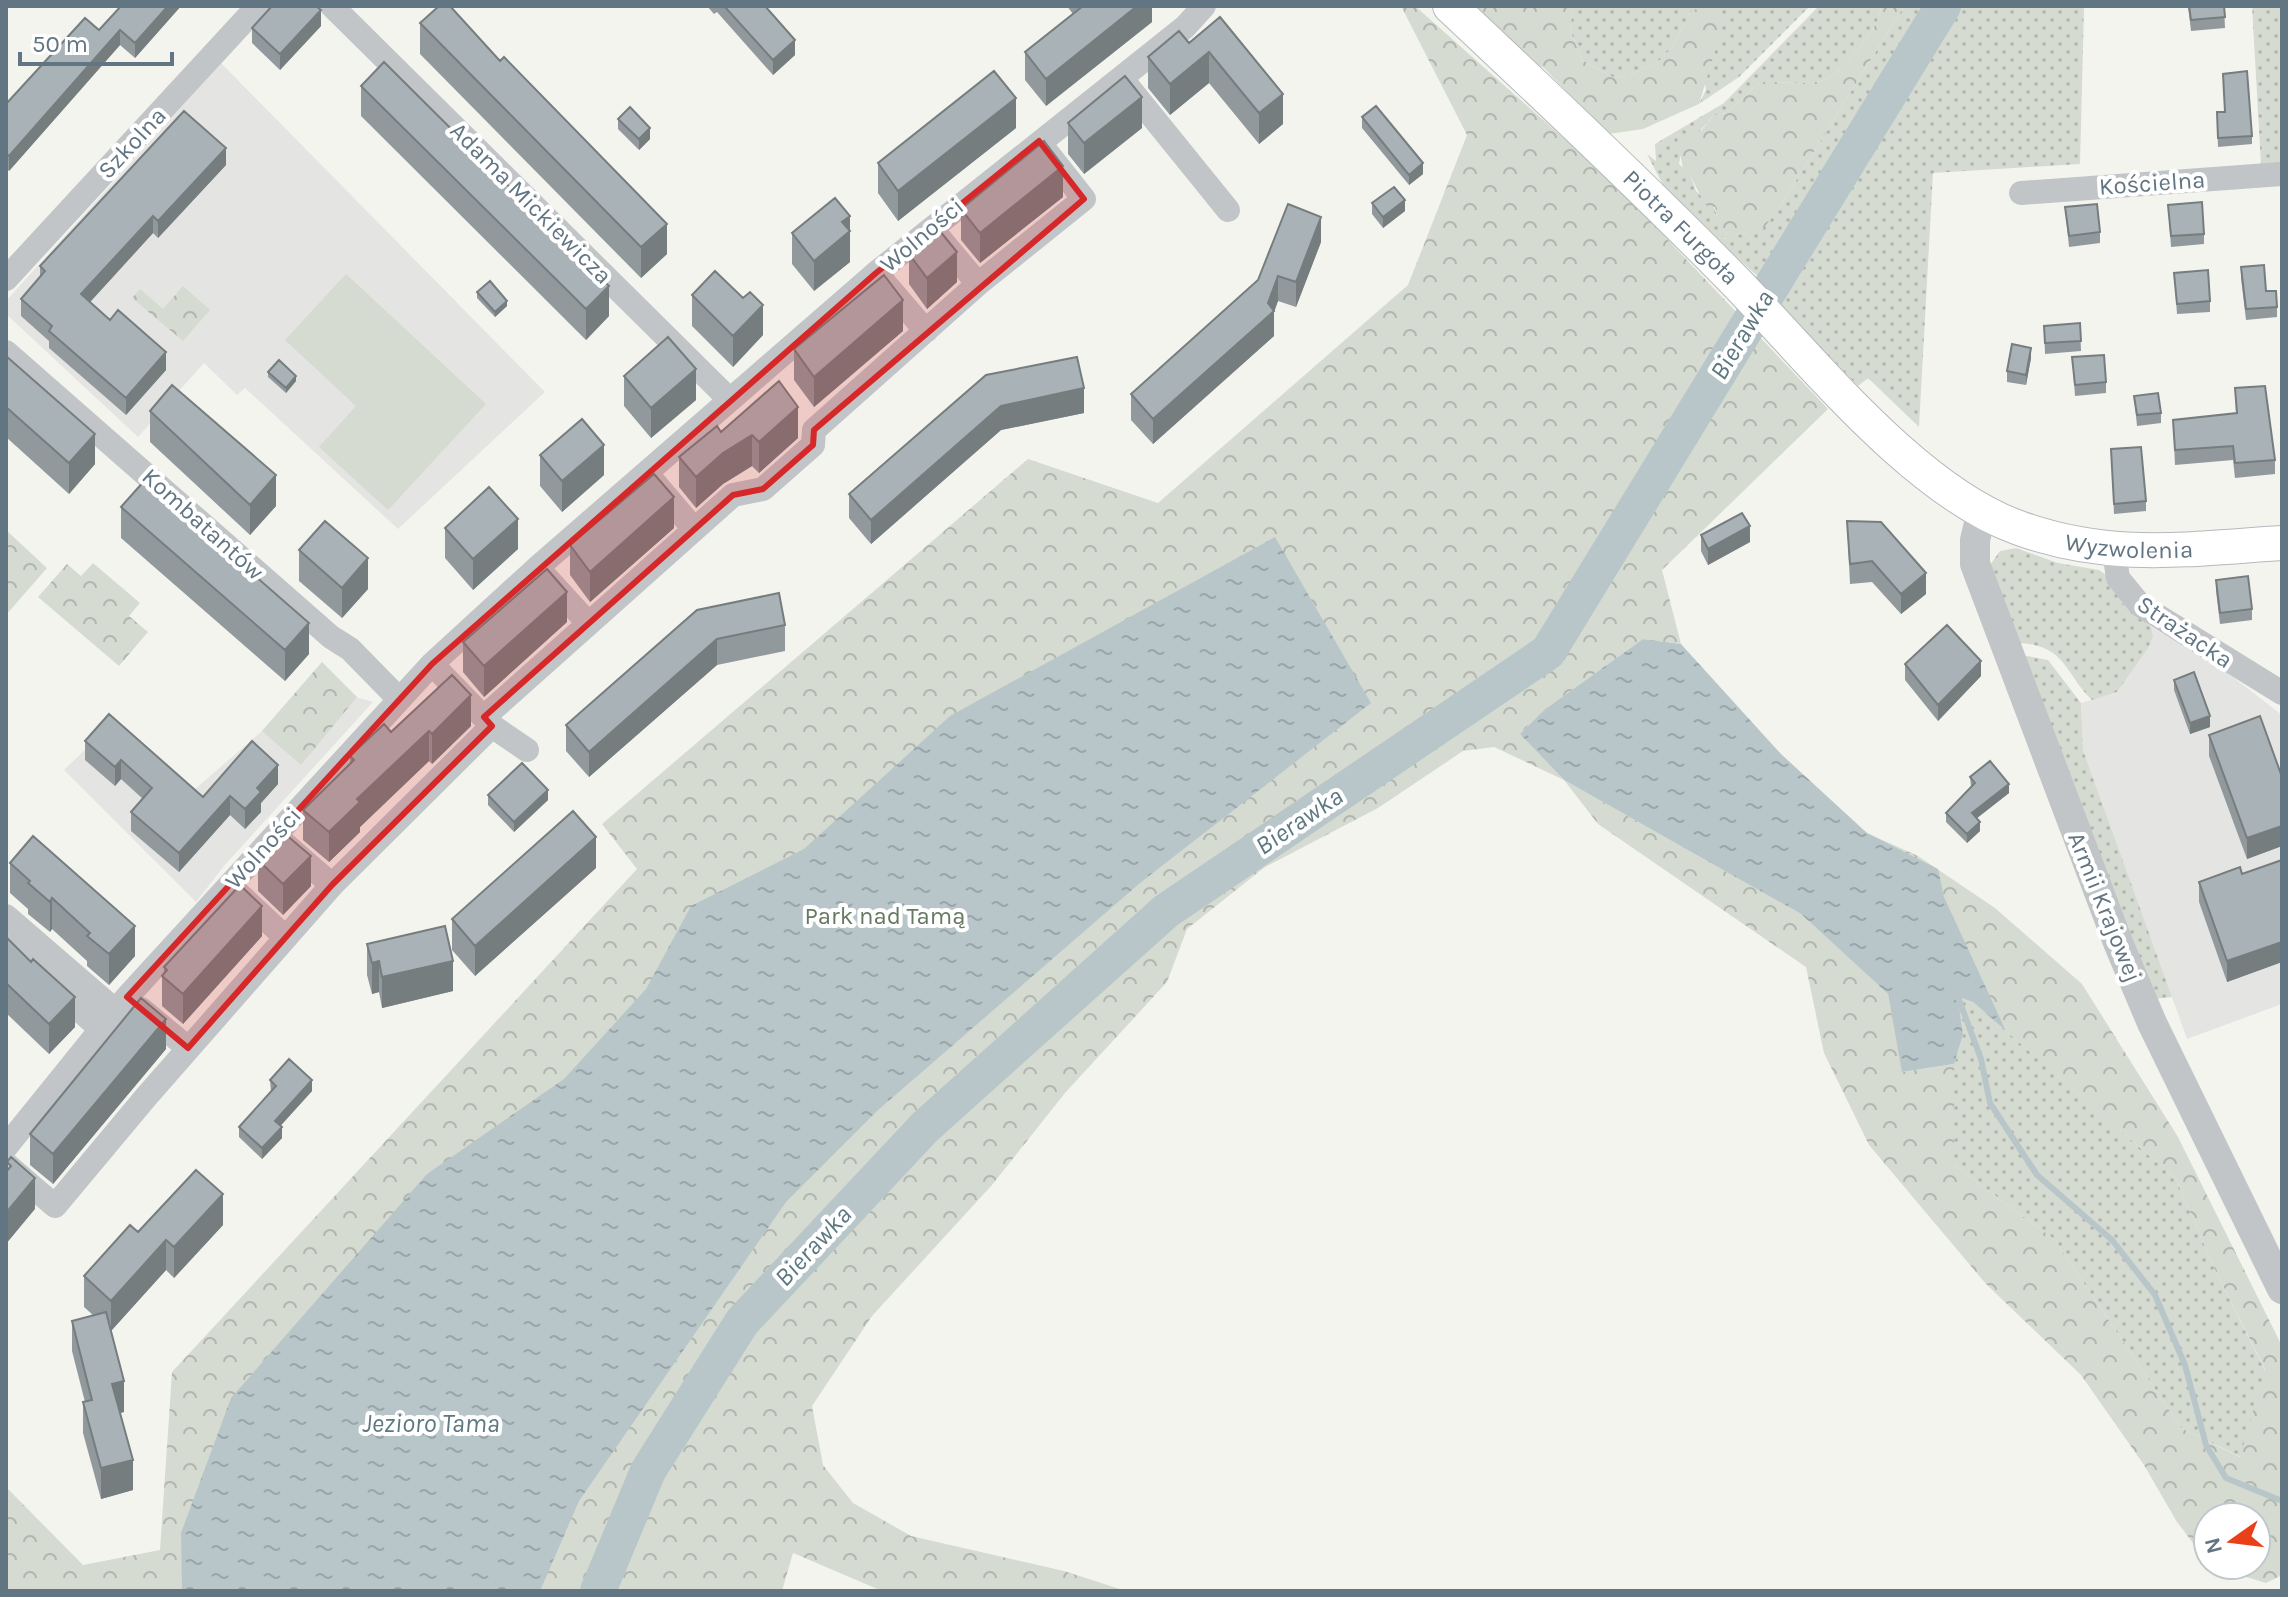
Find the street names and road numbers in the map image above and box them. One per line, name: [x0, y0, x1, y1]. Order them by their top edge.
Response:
street label: Szkolna: [92, 102, 172, 184]
street label: Adama Mickiewicza: [444, 116, 618, 290]
street label: Piotra Furgoła: [1617, 164, 1745, 291]
street label: Kościelna: [2098, 165, 2206, 201]
street label: Wolności: [875, 192, 969, 278]
street label: Kombatantów: [136, 462, 270, 586]
street label: Wyzwolenia: [2063, 528, 2194, 564]
street label: Strażacka: [2132, 590, 2238, 674]
street label: Wolności: [219, 801, 307, 895]
street label: Armii Krajowej: [2062, 828, 2148, 986]

